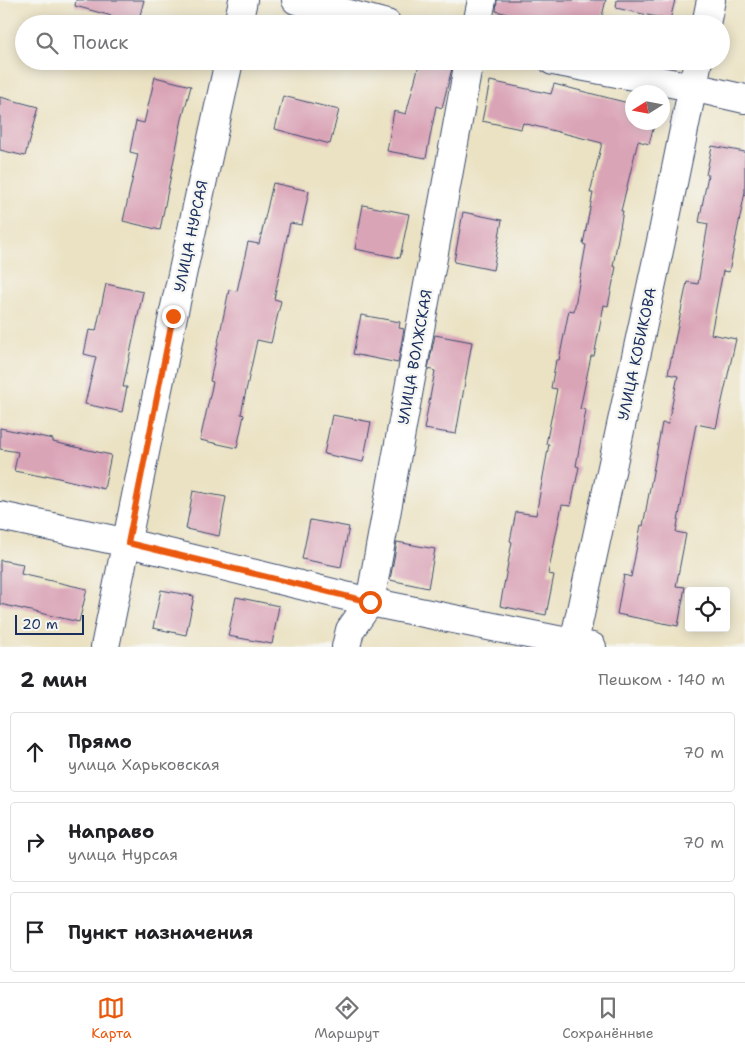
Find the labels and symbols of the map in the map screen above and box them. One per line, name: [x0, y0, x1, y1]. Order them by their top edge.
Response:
north arrow: [625, 85, 670, 130]
street label: УЛИЦА НУРСАЯ: [169, 178, 213, 294]
street label: УЛИЦА КОБИКОВА: [613, 286, 661, 422]
street label: УЛИЦА ВОЛЖСКАЯ: [393, 288, 437, 426]
route end: [162, 305, 185, 328]
route start: [359, 591, 382, 614]
scale bar: [15, 612, 84, 635]

